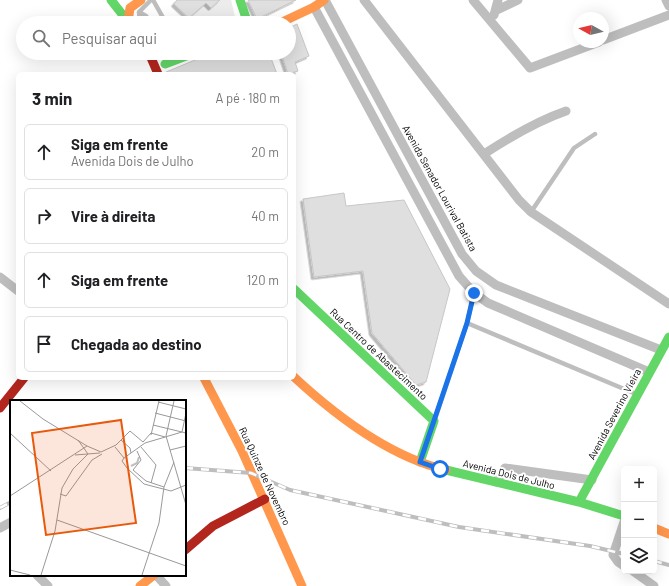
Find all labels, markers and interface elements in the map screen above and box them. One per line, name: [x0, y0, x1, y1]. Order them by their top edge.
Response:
north arrow: [573, 12, 609, 48]
search box: [16, 16, 296, 60]
icon: search: [30, 27, 52, 49]
text: Pesquisar aqui: [62, 29, 157, 47]
text: 3 min: [32, 88, 72, 108]
text: A pé · 180 m: [216, 90, 280, 106]
street label: Avenida Senador Lourival Batista: [400, 123, 480, 253]
text: Siga em frente: [71, 135, 168, 153]
icon: ahead: [33, 141, 55, 163]
text: 20 m: [251, 144, 279, 160]
text: Avenida Dois de Julho: [71, 153, 193, 169]
icon: right: [33, 205, 55, 227]
text: Vire à direita: [71, 207, 155, 225]
text: 40 m: [251, 208, 279, 224]
icon: ahead: [33, 269, 55, 291]
text: Siga em frente: [71, 271, 168, 289]
text: 120 m: [247, 272, 279, 288]
route end: [465, 284, 483, 302]
street label: Rua Centro de Abastecimento: [328, 306, 430, 402]
icon: arrive: [33, 333, 55, 355]
text: Chegada ao destino: [71, 335, 202, 353]
street label: Avenida Severino Vieira: [585, 367, 643, 461]
inset map: [10, 400, 186, 576]
street label: Rua Quinze de Novembro: [237, 425, 293, 527]
street label: Avenida Dois de Julho: [462, 457, 556, 491]
route start: [431, 460, 449, 478]
map controls: [621, 466, 657, 574]
button: +: [621, 466, 657, 502]
button: −: [621, 502, 657, 538]
button: layers: [621, 538, 657, 574]

